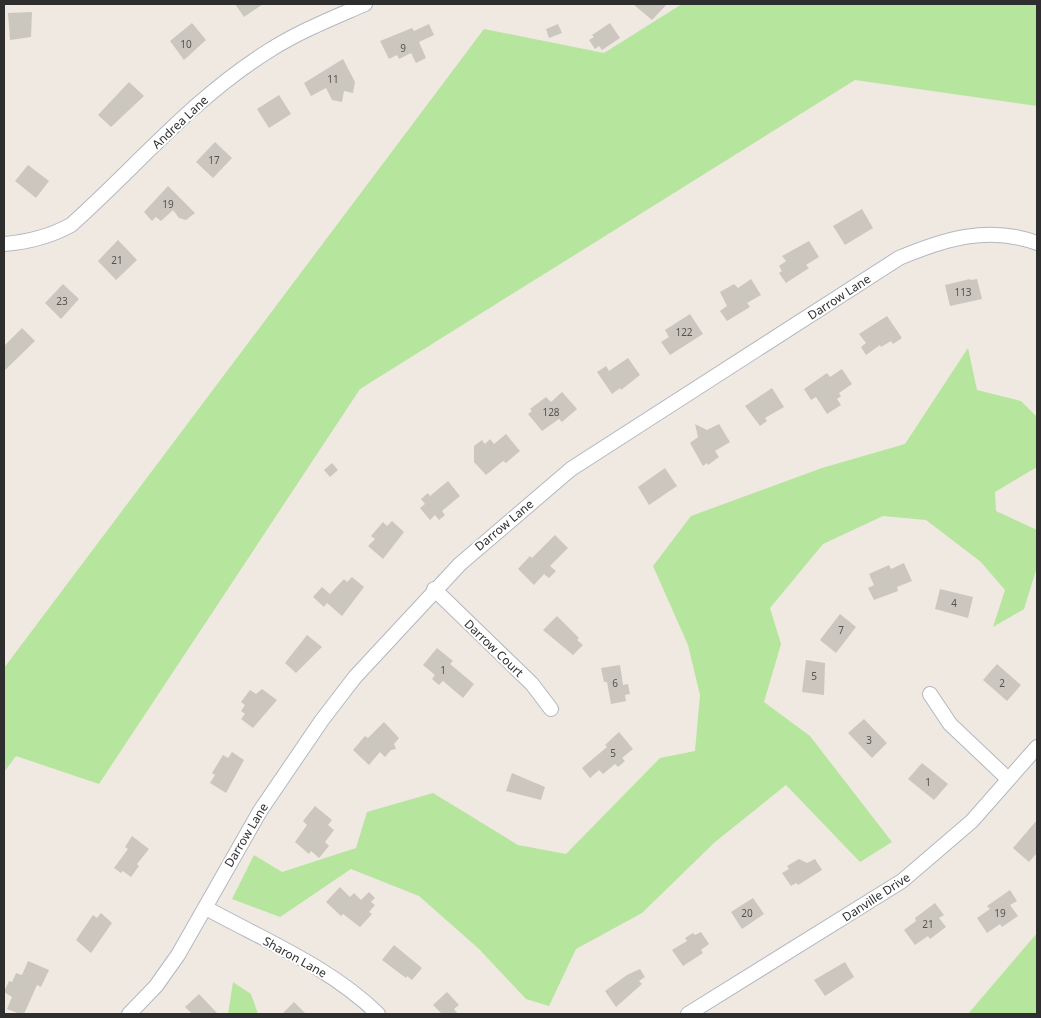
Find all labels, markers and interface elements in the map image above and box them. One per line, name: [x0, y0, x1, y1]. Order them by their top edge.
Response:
house number: 10: [180, 37, 192, 51]
house number: 9: [400, 41, 406, 55]
house number: 11: [327, 72, 339, 86]
street label: Andrea Lane: [148, 91, 212, 152]
house number: 17: [208, 153, 220, 167]
house number: 19: [162, 197, 174, 211]
house number: 21: [111, 253, 123, 267]
street label: Darrow Lane: [804, 270, 874, 324]
house number: 113: [954, 285, 972, 299]
house number: 23: [56, 294, 68, 308]
house number: 122: [675, 325, 693, 339]
house number: 128: [542, 405, 560, 419]
street label: Darrow Lane: [471, 495, 537, 555]
house number: 4: [951, 596, 957, 610]
street label: Darrow Court: [461, 615, 528, 681]
house number: 7: [838, 623, 844, 637]
house number: 1: [440, 663, 446, 677]
house number: 5: [811, 669, 817, 683]
house number: 6: [612, 676, 618, 690]
house number: 2: [999, 676, 1005, 690]
house number: 3: [866, 733, 872, 747]
house number: 5: [610, 746, 616, 760]
house number: 1: [925, 775, 931, 789]
street label: Darrow Lane: [220, 800, 272, 870]
street label: Danville Drive: [839, 869, 913, 925]
house number: 20: [741, 906, 753, 920]
house number: 19: [994, 906, 1006, 920]
house number: 21: [922, 917, 934, 931]
street label: Sharon Lane: [260, 932, 330, 982]

